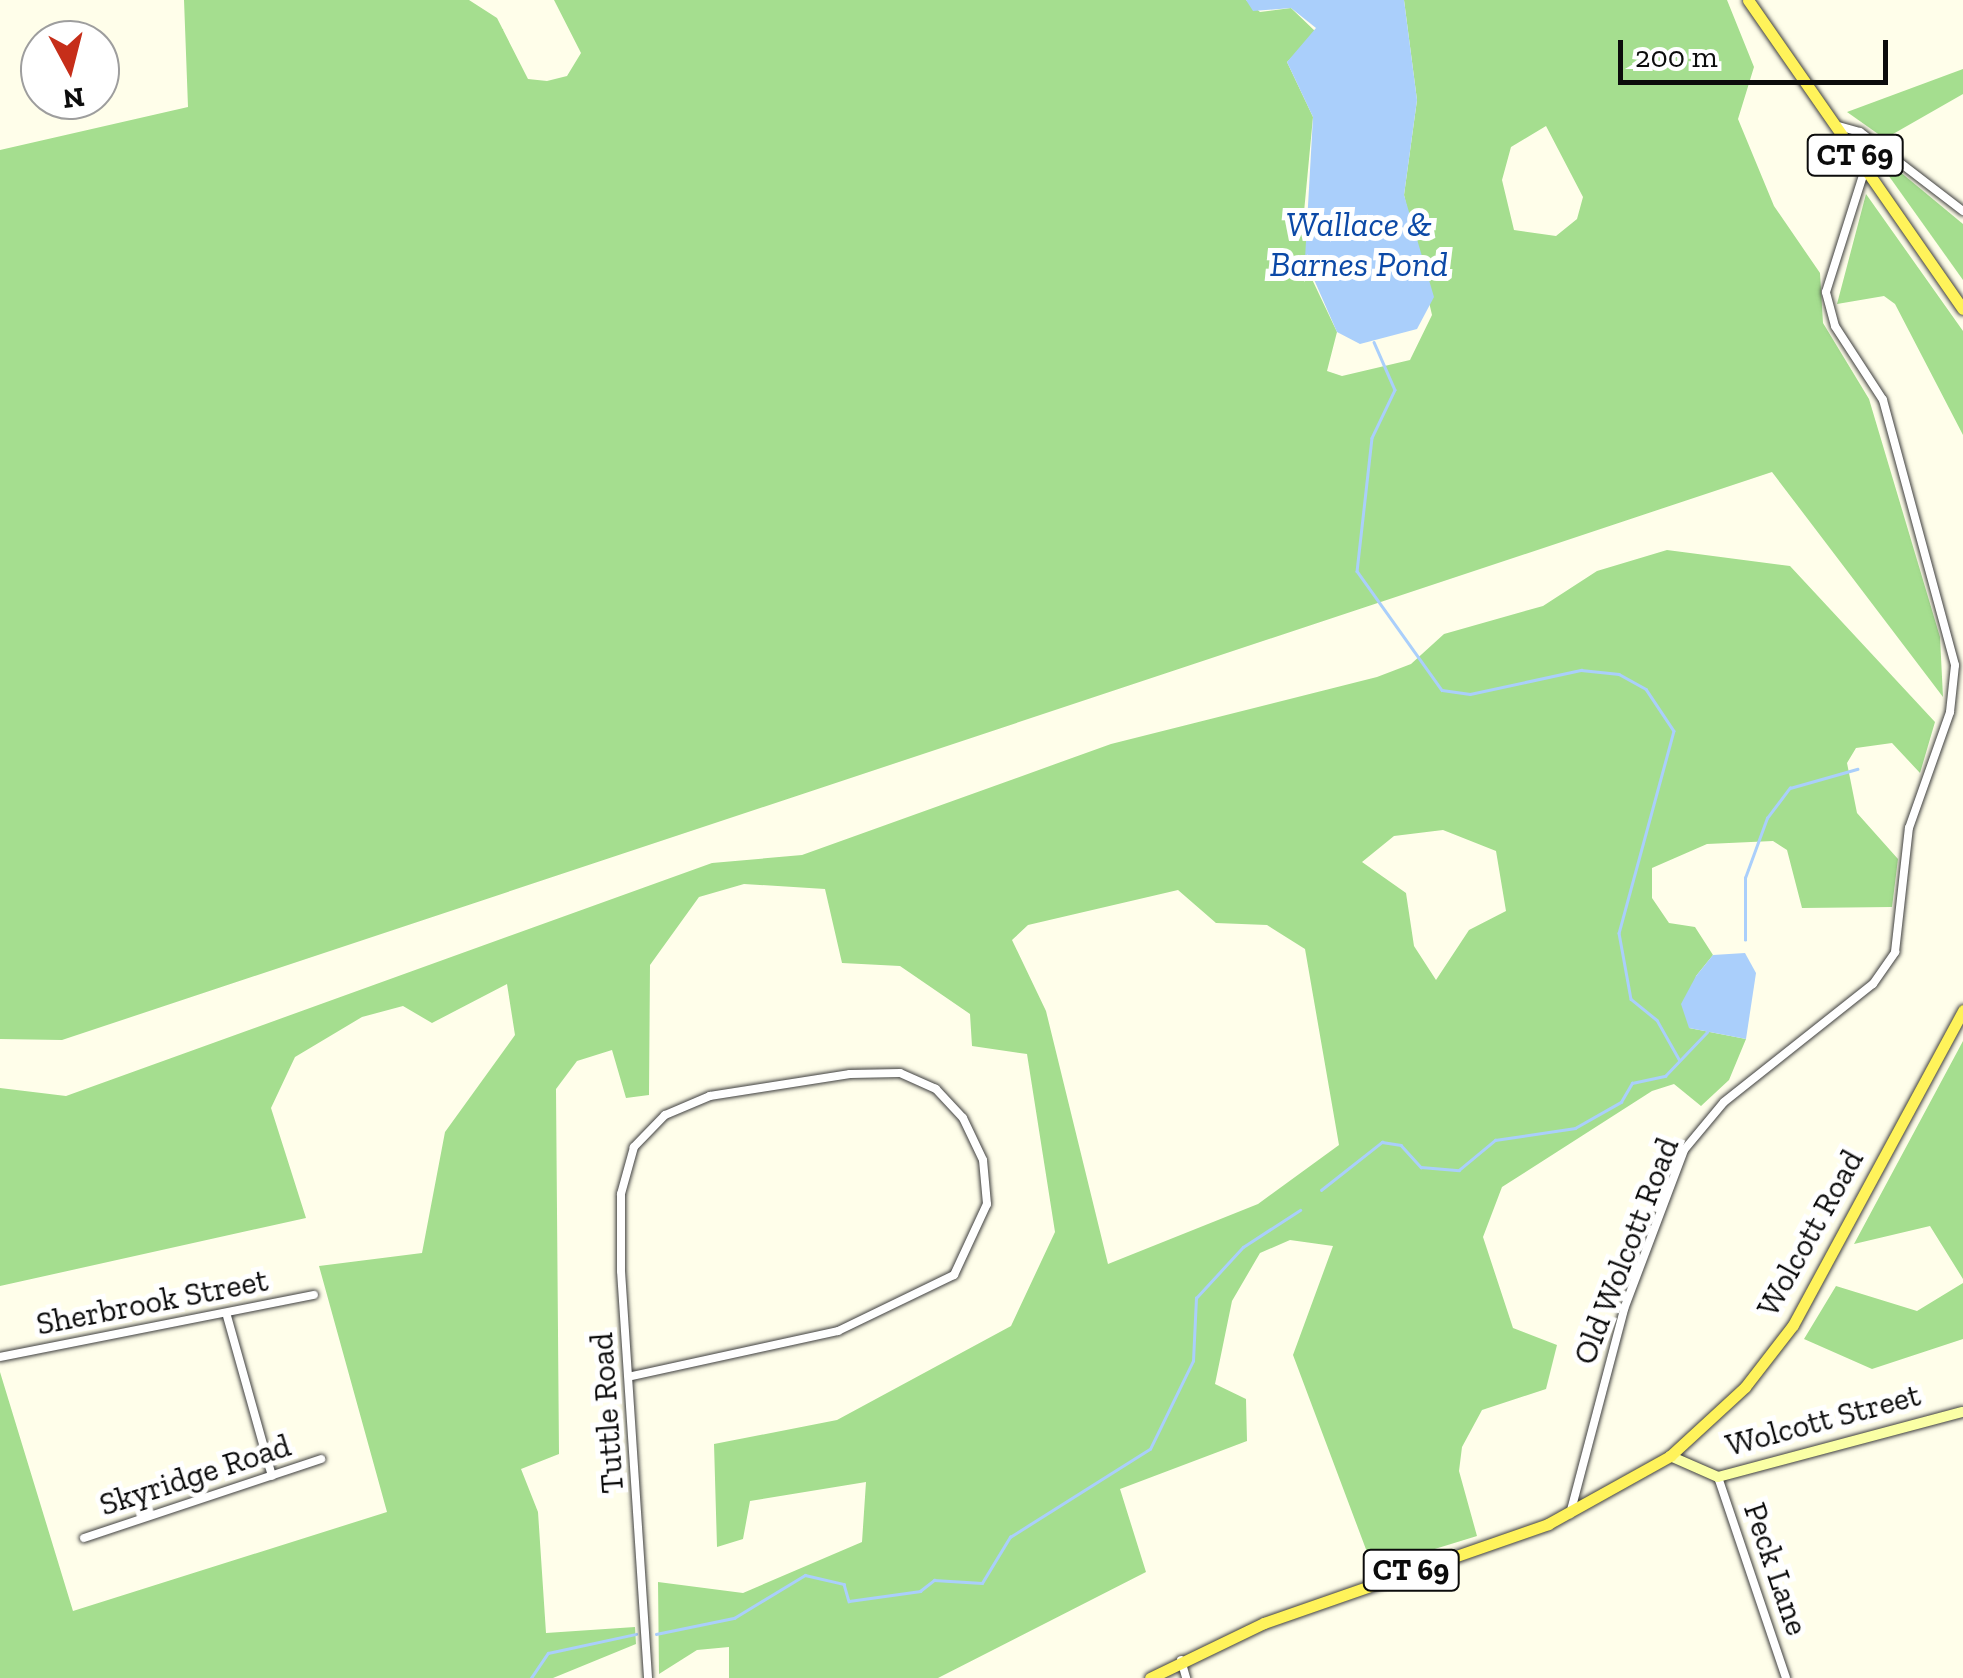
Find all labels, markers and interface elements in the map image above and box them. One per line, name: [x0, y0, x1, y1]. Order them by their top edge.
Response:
north arrow: [20, 20, 120, 120]
scale bar: [1623, 20, 1893, 82]
text: 200 m: [1635, 39, 1718, 75]
text: N: [61, 81, 86, 116]
road number: CT 69: [1805, 130, 1905, 180]
water label: Wallace & Barnes Pond: [1270, 203, 1448, 285]
street label: Old Wolcott Road: [1565, 1132, 1687, 1370]
street label: Wolcott Road: [1749, 1143, 1871, 1323]
street label: Sherbrook Street: [33, 1261, 271, 1343]
street label: Tuttle Road: [582, 1331, 632, 1495]
street label: Wolcott Street: [1722, 1376, 1924, 1464]
street label: Skyridge Road: [95, 1426, 295, 1524]
street label: Peck Lane: [1735, 1498, 1817, 1640]
road number: CT 69: [1361, 1545, 1461, 1595]

